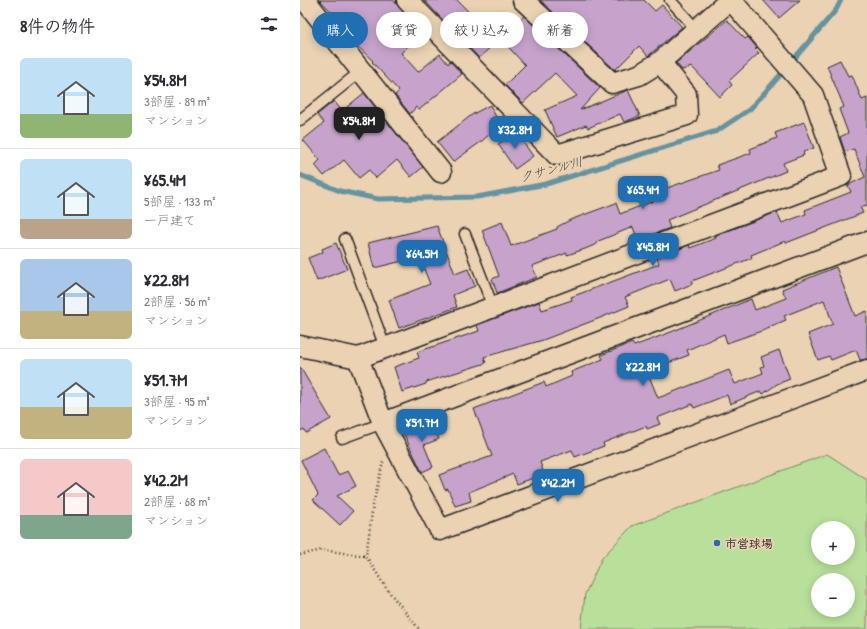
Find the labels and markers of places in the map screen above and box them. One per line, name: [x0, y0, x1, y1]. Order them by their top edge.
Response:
pin: ¥54.8M: [326, 107, 392, 141]
pin: ¥32.8M: [482, 116, 548, 150]
pin: ¥65.4M: [610, 176, 676, 210]
pin: ¥45.8M: [620, 233, 686, 267]
pin: ¥64.5M: [389, 240, 455, 274]
pin: ¥22.8M: [610, 353, 676, 387]
pin: ¥51.7M: [389, 409, 455, 443]
pin: ¥42.2M: [525, 469, 591, 503]
place label: 市営球場: [725, 535, 773, 552]
marker: 市営球場: [712, 538, 722, 548]

